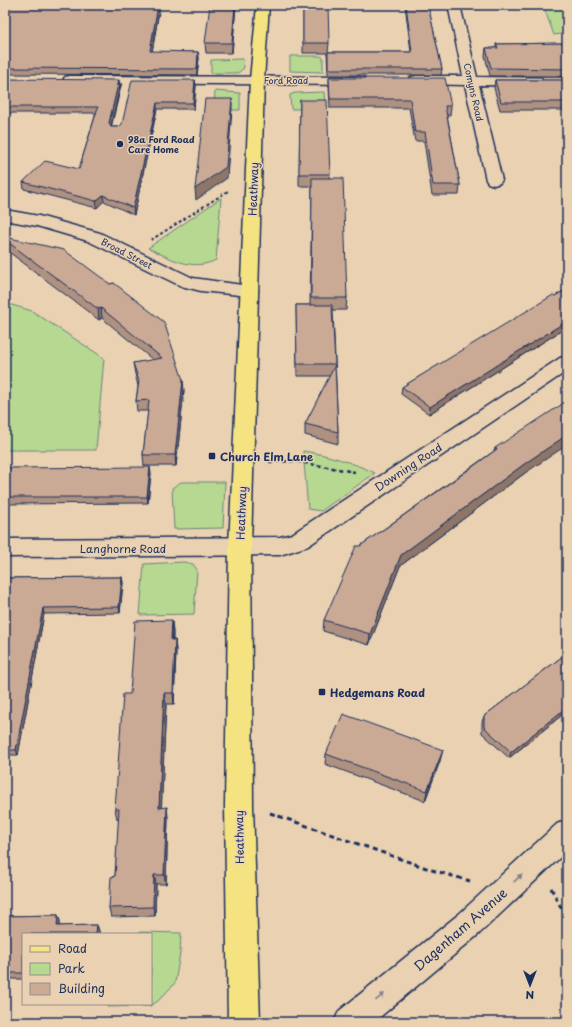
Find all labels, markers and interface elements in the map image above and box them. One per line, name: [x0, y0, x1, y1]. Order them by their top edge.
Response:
street label: Comyns Road: [461, 62, 487, 122]
street label: Ford Road: [264, 73, 308, 87]
place label: 98a Ford Road Care Home: [128, 132, 195, 156]
marker: 98a Ford Road Care Home: [115, 139, 125, 149]
street label: Heathway: [244, 162, 262, 216]
street label: Broad Street: [99, 234, 155, 272]
street label: Downing Road: [371, 439, 445, 495]
place label: Church Elm Lane: [220, 448, 314, 465]
marker: Church Elm Lane: [207, 451, 217, 461]
street label: Heathway: [232, 486, 250, 540]
street label: Langhorne Road: [80, 540, 166, 557]
place label: Hedgemans Road: [330, 684, 425, 701]
marker: Hedgemans Road: [317, 687, 327, 697]
street label: Heathway: [230, 810, 248, 864]
one-way arrow: [513, 874, 524, 883]
street label: Dagenham Avenue: [409, 883, 511, 975]
legend: [22, 933, 152, 1005]
text: Road: [58, 939, 87, 957]
text: Park: [58, 959, 85, 977]
north arrow: [510, 965, 550, 1005]
text: Building: [58, 979, 105, 997]
text: N: [525, 987, 534, 1004]
one-way arrow: [375, 993, 386, 1002]

